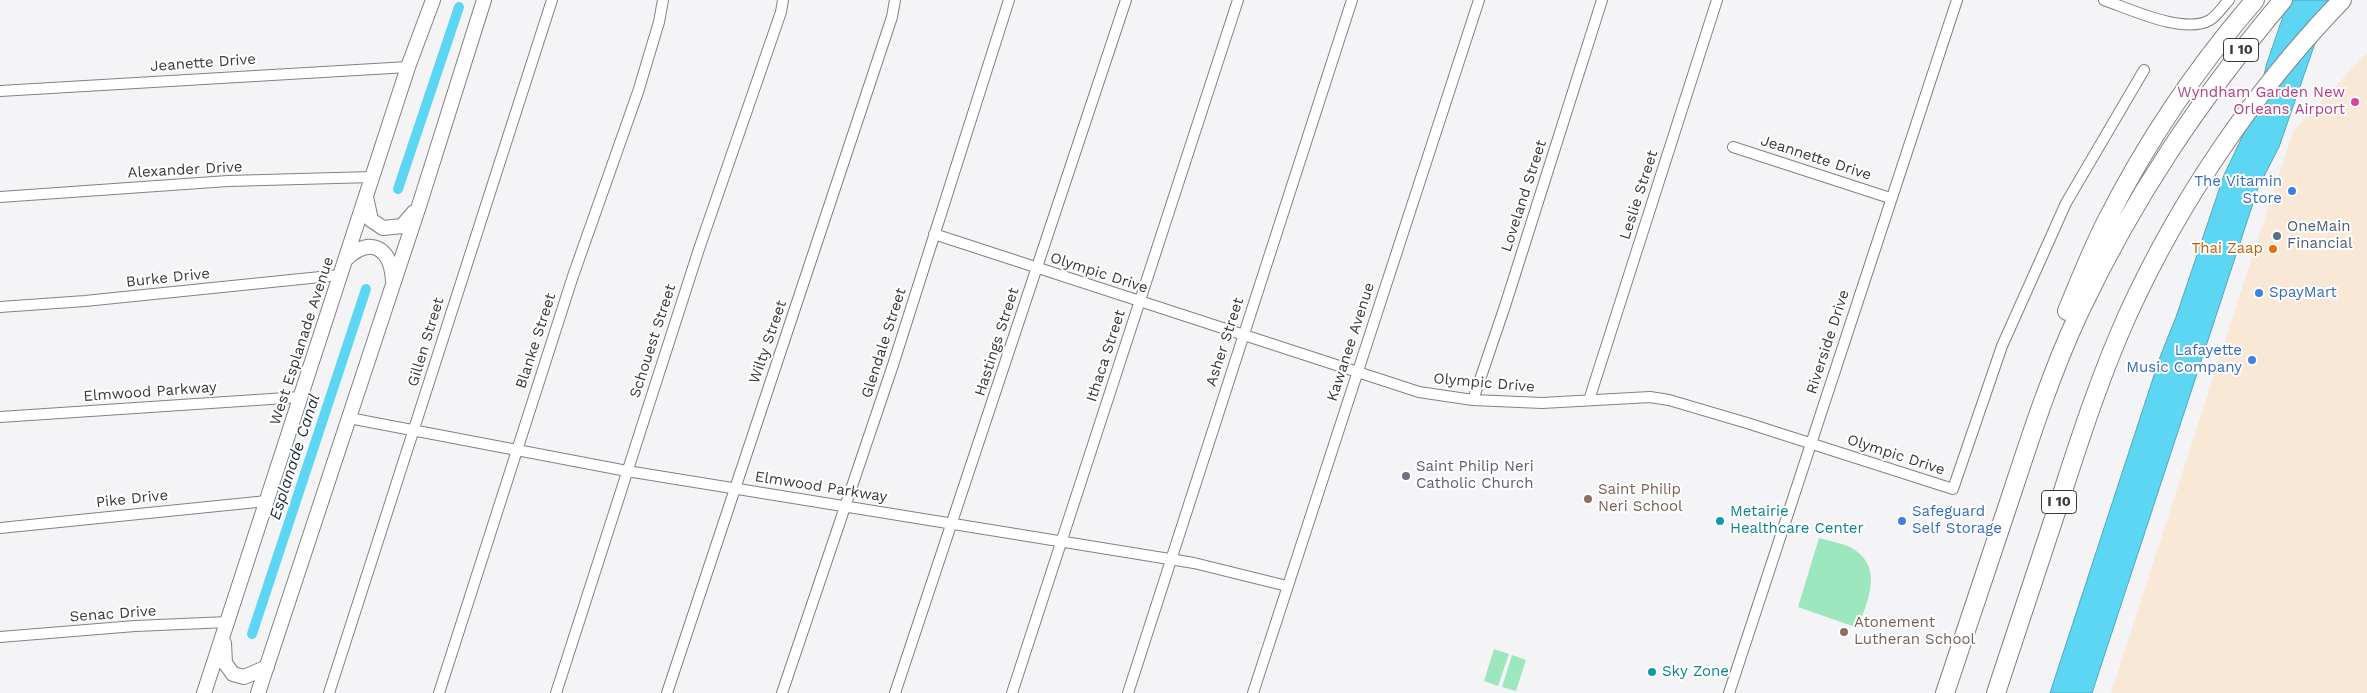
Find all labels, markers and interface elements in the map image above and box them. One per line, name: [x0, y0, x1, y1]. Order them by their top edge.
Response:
road number: I 10: [2224, 38, 2258, 62]
street label: Jeanette Drive: [150, 50, 256, 76]
place label: Wyndham Garden New Orleans Airport: [2177, 84, 2345, 119]
marker: Wyndham Garden New Orleans Airport: [2349, 96, 2361, 108]
street label: Jeannette Drive: [1758, 132, 1874, 184]
street label: Loveland Street: [1497, 138, 1551, 254]
street label: Leslie Street: [1616, 148, 1662, 242]
street label: Alexander Drive: [127, 158, 243, 182]
place label: The Vitamin Store: [2194, 173, 2282, 208]
marker: The Vitamin Store: [2286, 185, 2298, 197]
place label: OneMain Financial: [2287, 218, 2353, 253]
marker: OneMain Financial: [2271, 230, 2283, 242]
place label: Thai Zaap: [2192, 240, 2263, 258]
marker: Thai Zaap: [2267, 243, 2279, 255]
street label: Olympic Drive: [1048, 249, 1150, 297]
street label: West Esplanade Avenue: [266, 255, 338, 427]
street label: Burke Drive: [125, 265, 211, 291]
street label: Kawanee Avenue: [1323, 280, 1379, 404]
street label: Schouest Street: [626, 282, 680, 400]
place label: SpayMart: [2269, 284, 2337, 302]
street label: Hastings Street: [971, 285, 1023, 399]
street label: Glendale Street: [858, 286, 910, 400]
marker: SpayMart: [2253, 287, 2265, 299]
street label: Riverside Drive: [1803, 288, 1853, 396]
street label: Blanke Street: [512, 291, 560, 391]
street label: Gillen Street: [404, 295, 448, 389]
street label: Asher Street: [1202, 295, 1248, 389]
street label: Wilty Street: [745, 298, 791, 386]
street label: Ithaca Street: [1083, 308, 1129, 404]
place label: Lafayette Music Company: [2126, 342, 2242, 377]
marker: Lafayette Music Company: [2246, 354, 2258, 366]
street label: Olympic Drive: [1433, 370, 1535, 396]
street label: Elmwood Parkway: [83, 378, 217, 406]
water label: Esplanade Canal: [266, 392, 324, 522]
street label: Olympic Drive: [1845, 431, 1947, 479]
place label: Saint Philip Neri Catholic Church: [1416, 458, 1534, 493]
street label: Elmwood Parkway: [754, 468, 888, 506]
marker: Saint Philip Neri Catholic Church: [1400, 470, 1412, 482]
place label: Saint Philip Neri School: [1598, 481, 1683, 516]
street label: Pike Drive: [95, 486, 169, 512]
road number: I 10: [2042, 491, 2076, 514]
marker: Saint Philip Neri School: [1582, 493, 1594, 505]
place label: Metairie Healthcare Center: [1730, 503, 1864, 538]
place label: Safeguard Self Storage: [1912, 503, 2002, 538]
marker: Metairie Healthcare Center: [1714, 515, 1726, 527]
marker: Safeguard Self Storage: [1896, 515, 1908, 527]
street label: Senac Drive: [69, 602, 157, 626]
place label: Atonement Lutheran School: [1854, 614, 1975, 649]
marker: Atonement Lutheran School: [1838, 626, 1850, 638]
place label: Sky Zone: [1662, 663, 1729, 681]
marker: Sky Zone: [1646, 666, 1658, 678]

